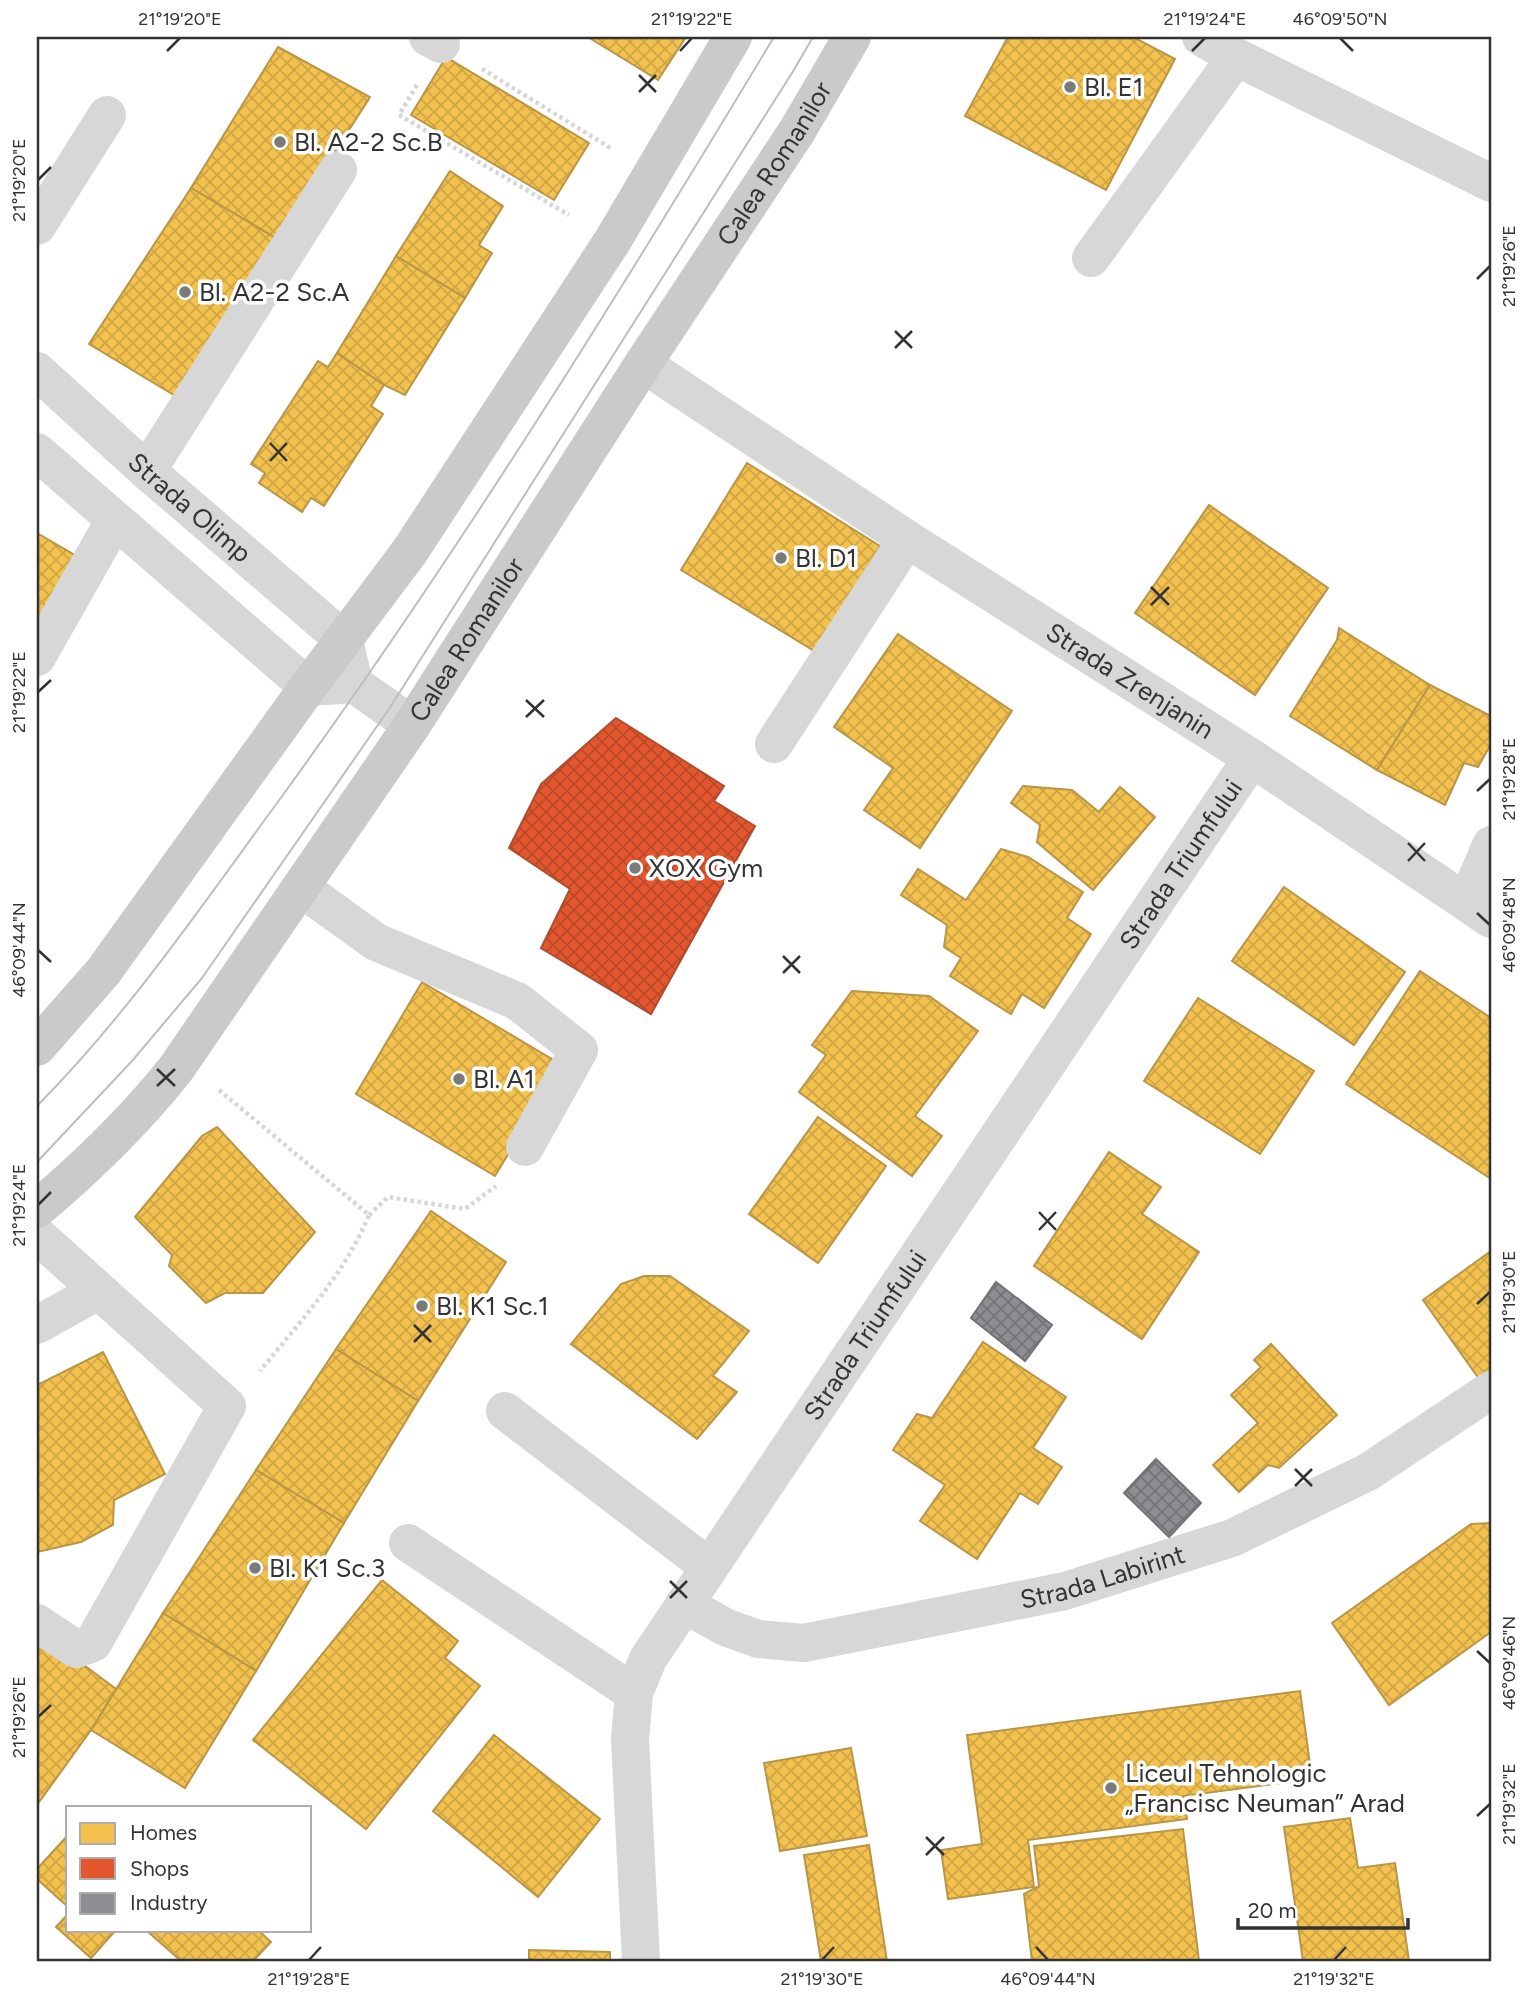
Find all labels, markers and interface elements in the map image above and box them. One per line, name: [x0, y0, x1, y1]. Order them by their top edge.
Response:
text: 21°19'20"E: [138, 8, 222, 30]
text: 21°19'22"E: [651, 8, 733, 30]
text: 21°19'24"E: [1163, 8, 1247, 30]
text: 46°09'50"N: [1293, 8, 1387, 30]
place label: Bl. E1: [1084, 71, 1144, 103]
street label: Calea Romanilor: [710, 76, 839, 252]
marker: Bl. E1: [1062, 79, 1078, 95]
place label: Bl. A2-2 Sc.B: [294, 126, 443, 158]
marker: Bl. A2-2 Sc.B: [272, 134, 288, 150]
text: 21°19'20"E: [8, 138, 30, 222]
text: 21°19'26"E: [1498, 225, 1520, 307]
place label: Bl. A2-2 Sc.A: [199, 276, 350, 308]
marker: Bl. A2-2 Sc.A: [177, 284, 193, 300]
street label: Strada Olimp: [122, 446, 258, 569]
place label: Bl. D1: [795, 542, 857, 574]
marker: Bl. D1: [773, 550, 789, 566]
street label: Calea Romanilor: [402, 551, 531, 728]
street label: Strada Zrenjanin: [1040, 616, 1220, 746]
text: 21°19'22"E: [8, 651, 30, 733]
text: 21°19'28"E: [1498, 738, 1520, 820]
street label: Strada Triumfului: [1112, 773, 1249, 955]
place label: XOX Gym: [649, 852, 763, 884]
marker: XOX Gym: [627, 860, 643, 876]
text: 46°09'48"N: [1498, 877, 1520, 973]
text: 46°09'44"N: [8, 902, 30, 998]
place label: Bl. A1: [473, 1063, 535, 1095]
marker: Bl. A1: [451, 1071, 467, 1087]
text: 21°19'24"E: [8, 1163, 30, 1247]
street label: Strada Triumfului: [797, 1244, 933, 1426]
text: 21°19'30"E: [1498, 1250, 1520, 1334]
place label: Bl. K1 Sc.1: [436, 1290, 549, 1322]
marker: Bl. K1 Sc.1: [414, 1298, 430, 1314]
street label: Strada Labirint: [1017, 1538, 1189, 1616]
place label: Bl. K1 Sc.3: [269, 1552, 385, 1584]
marker: Bl. K1 Sc.3: [247, 1560, 263, 1576]
text: 46°09'46"N: [1498, 1616, 1520, 1710]
text: 21°19'26"E: [8, 1676, 30, 1758]
place label: Liceul Tehnologic „Francisc Neuman” Arad: [1125, 1757, 1405, 1819]
text: 21°19'32"E: [1498, 1763, 1520, 1845]
marker: Liceul Tehnologic „Francisc Neuman” Arad: [1103, 1780, 1119, 1796]
legend: [66, 1806, 312, 1932]
text: Homes: [130, 1820, 197, 1845]
text: Shops: [130, 1856, 189, 1881]
scale bar: [1238, 1886, 1407, 1930]
text: Industry: [130, 1890, 207, 1915]
text: 20 m: [1248, 1898, 1296, 1923]
text: 21°19'28"E: [268, 1968, 350, 1990]
text: 21°19'30"E: [780, 1968, 864, 1990]
text: 46°09'44"N: [1000, 1968, 1096, 1990]
text: 21°19'32"E: [1293, 1968, 1375, 1990]

